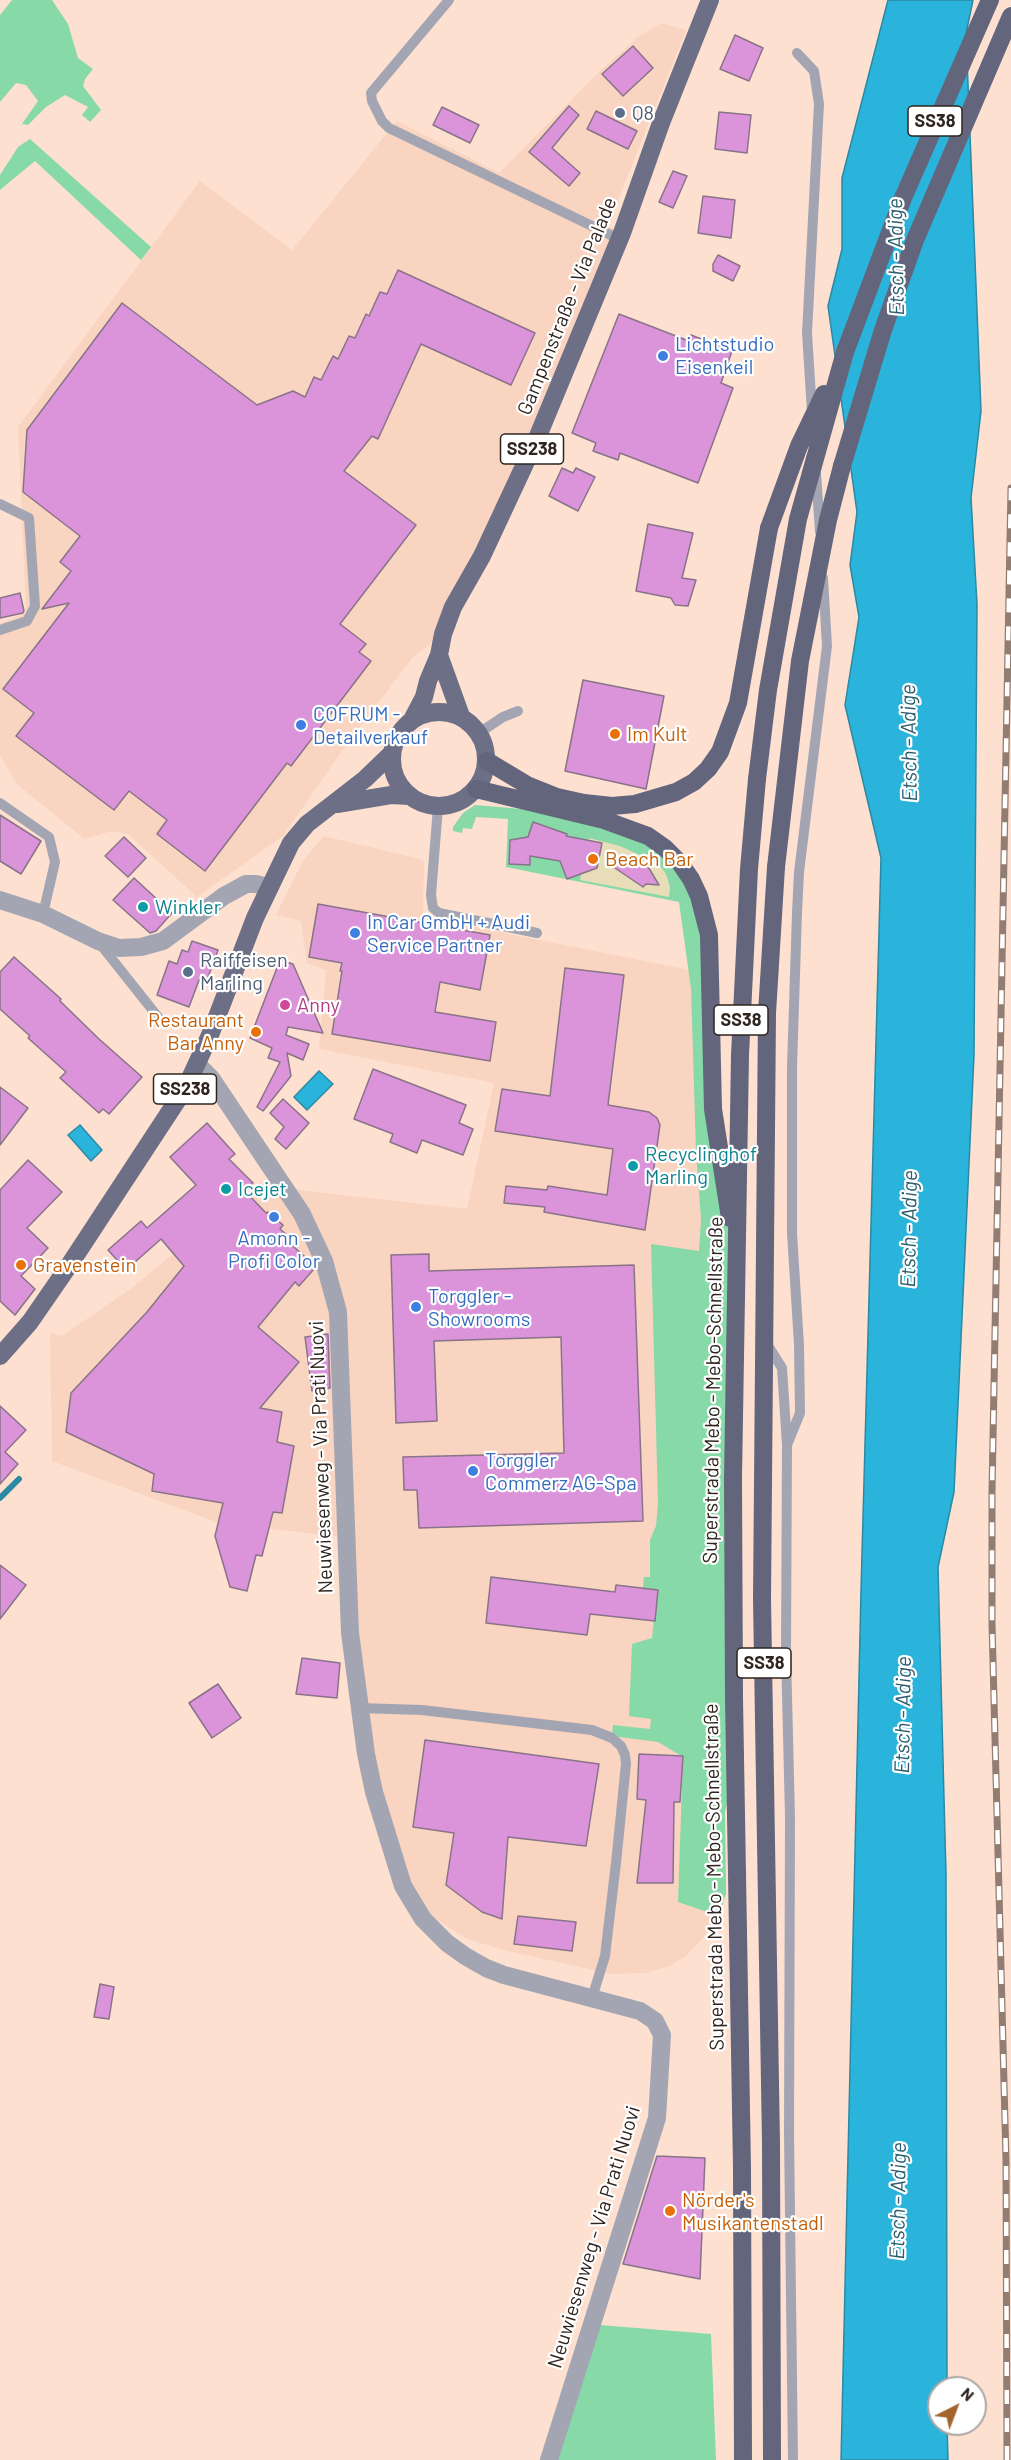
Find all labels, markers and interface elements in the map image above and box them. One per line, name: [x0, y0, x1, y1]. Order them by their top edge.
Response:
place label: Q8: [632, 101, 654, 125]
marker: Q8: [613, 106, 627, 120]
road number: SS38: [908, 106, 962, 136]
street label: Gampenstraße - Via Palade: [512, 194, 622, 418]
water label: Etsch - Adige: [882, 198, 910, 316]
place label: Lichtstudio Eisenkeil: [675, 332, 774, 379]
marker: Lichtstudio Eisenkeil: [656, 349, 670, 363]
road number: SS238: [500, 434, 564, 464]
water label: Etsch - Adige: [895, 684, 923, 802]
place label: COFRUM - Detailverkauf: [313, 702, 428, 749]
marker: COFRUM - Detailverkauf: [294, 718, 308, 732]
place label: Im Kult: [627, 722, 688, 746]
marker: Im Kult: [608, 727, 622, 741]
place label: Beach Bar: [605, 847, 693, 871]
marker: Beach Bar: [586, 852, 600, 866]
place label: Winkler: [155, 895, 221, 919]
marker: Winkler: [136, 900, 150, 914]
place label: In Car GmbH + Audi Service Partner: [367, 910, 530, 957]
marker: In Car GmbH + Audi Service Partner: [348, 926, 362, 940]
place label: Raiffeisen Marling: [200, 948, 288, 995]
marker: Raiffeisen Marling: [181, 965, 195, 979]
place label: Anny: [297, 993, 340, 1017]
marker: Anny: [278, 998, 292, 1012]
road number: SS38: [714, 1005, 768, 1035]
place label: Restaurant Bar Anny: [148, 1008, 244, 1055]
marker: Restaurant Bar Anny: [249, 1025, 263, 1039]
road number: SS238: [154, 1074, 216, 1104]
place label: Recyclinghof Marling: [645, 1142, 757, 1189]
marker: Recyclinghof Marling: [626, 1159, 640, 1173]
water label: Etsch - Adige: [895, 1170, 923, 1288]
place label: Icejet: [238, 1177, 287, 1201]
marker: Icejet: [219, 1182, 233, 1196]
marker: Amonn - Profi Color: [267, 1210, 281, 1224]
street label: Superstrada Mebo - Mebo-Schnellstraße: [698, 1216, 728, 1564]
place label: Amonn - Profi Color: [228, 1226, 320, 1273]
place label: Gravenstein: [33, 1253, 136, 1277]
marker: Gravenstein: [14, 1258, 28, 1272]
place label: Torggler - Showrooms: [428, 1284, 530, 1331]
marker: Torggler - Showrooms: [409, 1300, 423, 1314]
street label: Neuwiesenweg - Via Prati Nuovi: [304, 1320, 338, 1594]
place label: Torggler Commerz AG-Spa: [485, 1448, 637, 1495]
marker: Torggler Commerz AG-Spa: [466, 1464, 480, 1478]
road number: SS38: [737, 1648, 791, 1678]
water label: Etsch - Adige: [889, 1656, 917, 1774]
street label: Superstrada Mebo - Mebo-Schnellstraße: [699, 1703, 729, 2051]
street label: Neuwiesenweg - Via Prati Nuovi: [543, 2103, 645, 2371]
water label: Etsch - Adige: [884, 2142, 912, 2260]
place label: Nörder's Musikantenstadl: [682, 2188, 824, 2235]
marker: Nörder's Musikantenstadl: [663, 2204, 677, 2218]
north arrow: [927, 2376, 987, 2436]
text: N: [958, 2383, 978, 2404]

